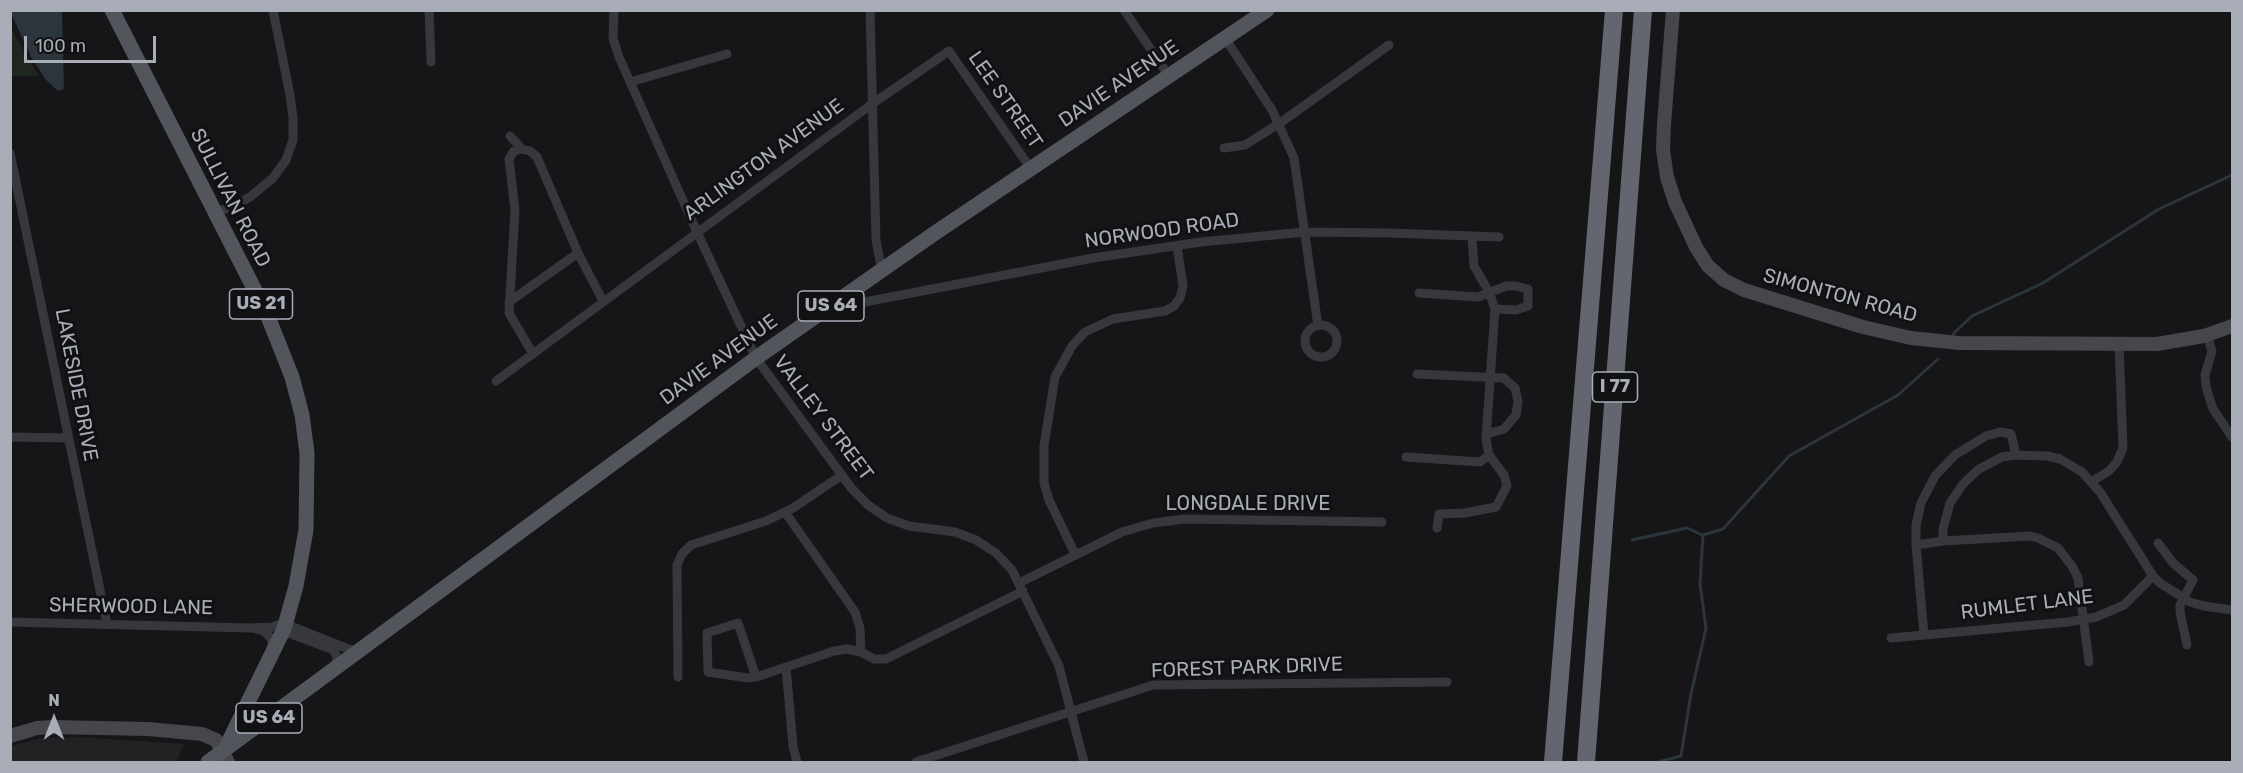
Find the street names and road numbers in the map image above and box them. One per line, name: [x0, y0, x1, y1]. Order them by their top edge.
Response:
street label: DAVIE AVENUE: [1055, 35, 1183, 133]
street label: LEE STREET: [963, 47, 1047, 153]
street label: ARLINGTON AVENUE: [679, 94, 849, 226]
street label: SULLIVAN ROAD: [185, 125, 275, 271]
street label: NORWOOD ROAD: [1083, 208, 1241, 254]
street label: SIMONTON ROAD: [1760, 264, 1920, 328]
road number: US 21: [230, 289, 292, 319]
road number: US 64: [798, 291, 864, 321]
street label: LAKESIDE DRIVE: [49, 307, 103, 463]
street label: DAVIE AVENUE: [656, 309, 782, 411]
street label: VALLEY STREET: [768, 351, 878, 485]
road number: I 77: [1592, 372, 1638, 402]
street label: LONGDALE DRIVE: [1166, 492, 1330, 516]
street label: RUMLET LANE: [1959, 585, 2095, 625]
street label: SHERWOOD LANE: [49, 594, 213, 620]
street label: FOREST PARK DRIVE: [1151, 653, 1343, 683]
road number: US 64: [236, 703, 302, 733]

